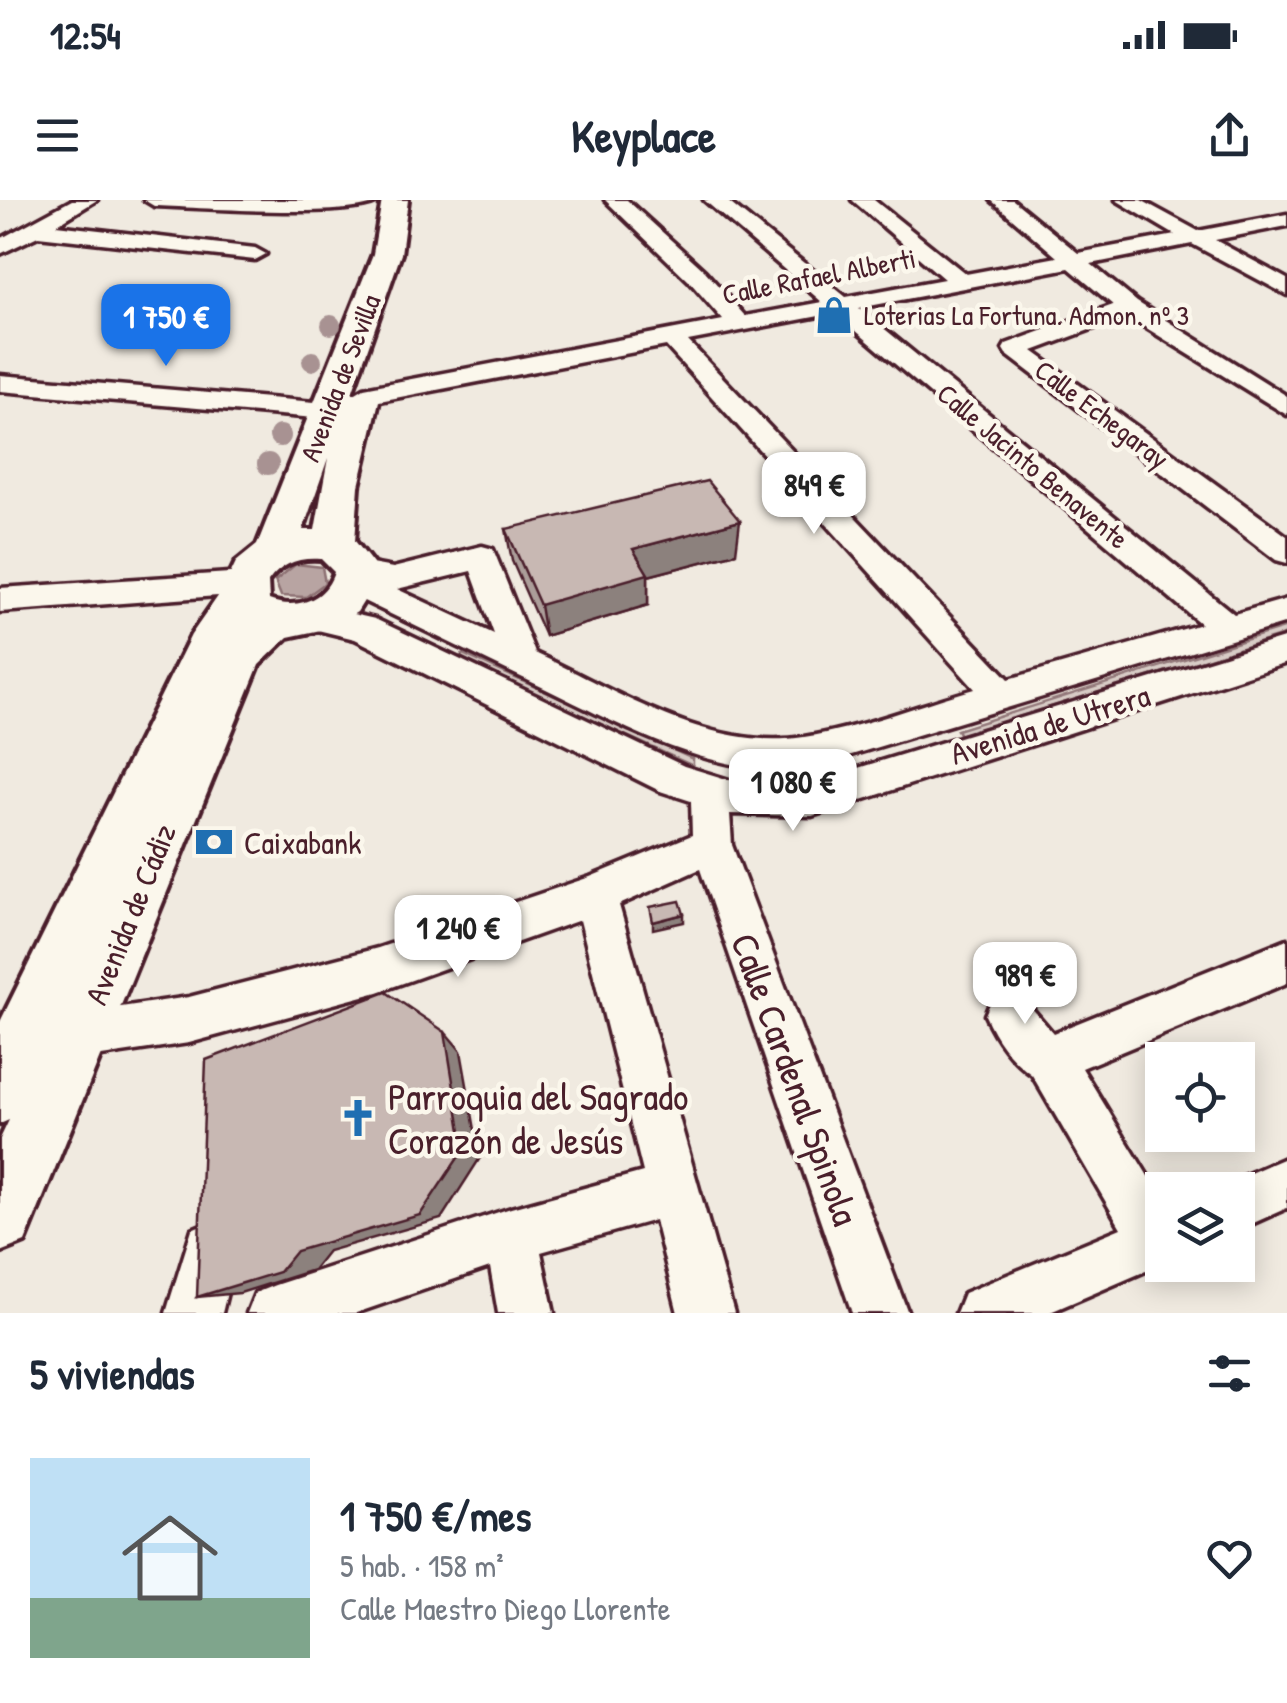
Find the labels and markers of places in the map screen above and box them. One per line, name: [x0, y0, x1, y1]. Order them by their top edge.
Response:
pin: 1 750 €: [74, 284, 258, 369]
shop icon: Loterias La Fortuna. Admon. nº 3: [813, 294, 855, 336]
place label: Loterias La Fortuna. Admon. nº 3: [864, 296, 1189, 334]
pin: 849 €: [744, 452, 884, 537]
pin: 1 080 €: [701, 749, 885, 834]
bank icon: Caixabank: [193, 821, 235, 863]
place label: Caixabank: [244, 821, 362, 864]
pin: 1 240 €: [366, 895, 550, 980]
pin: 989 €: [955, 942, 1095, 1027]
place label: Parroquia del Sagrado Corazón de Jesús: [388, 1070, 688, 1166]
church icon: Parroquia del Sagrado Corazón de Jesús: [337, 1097, 379, 1139]

